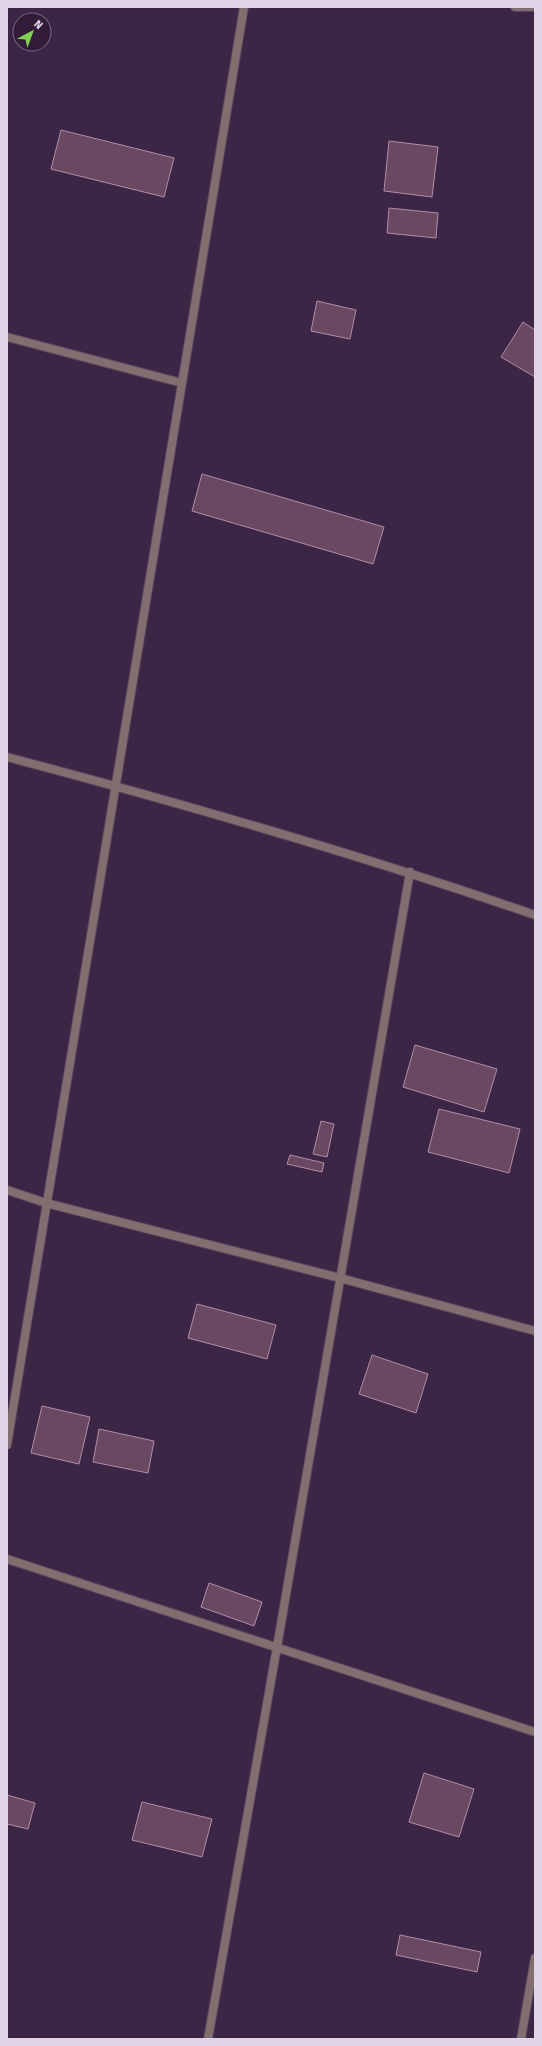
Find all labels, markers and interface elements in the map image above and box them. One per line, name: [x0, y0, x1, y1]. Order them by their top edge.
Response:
north arrow: [12, 12, 52, 52]
text: N: [31, 18, 45, 32]

